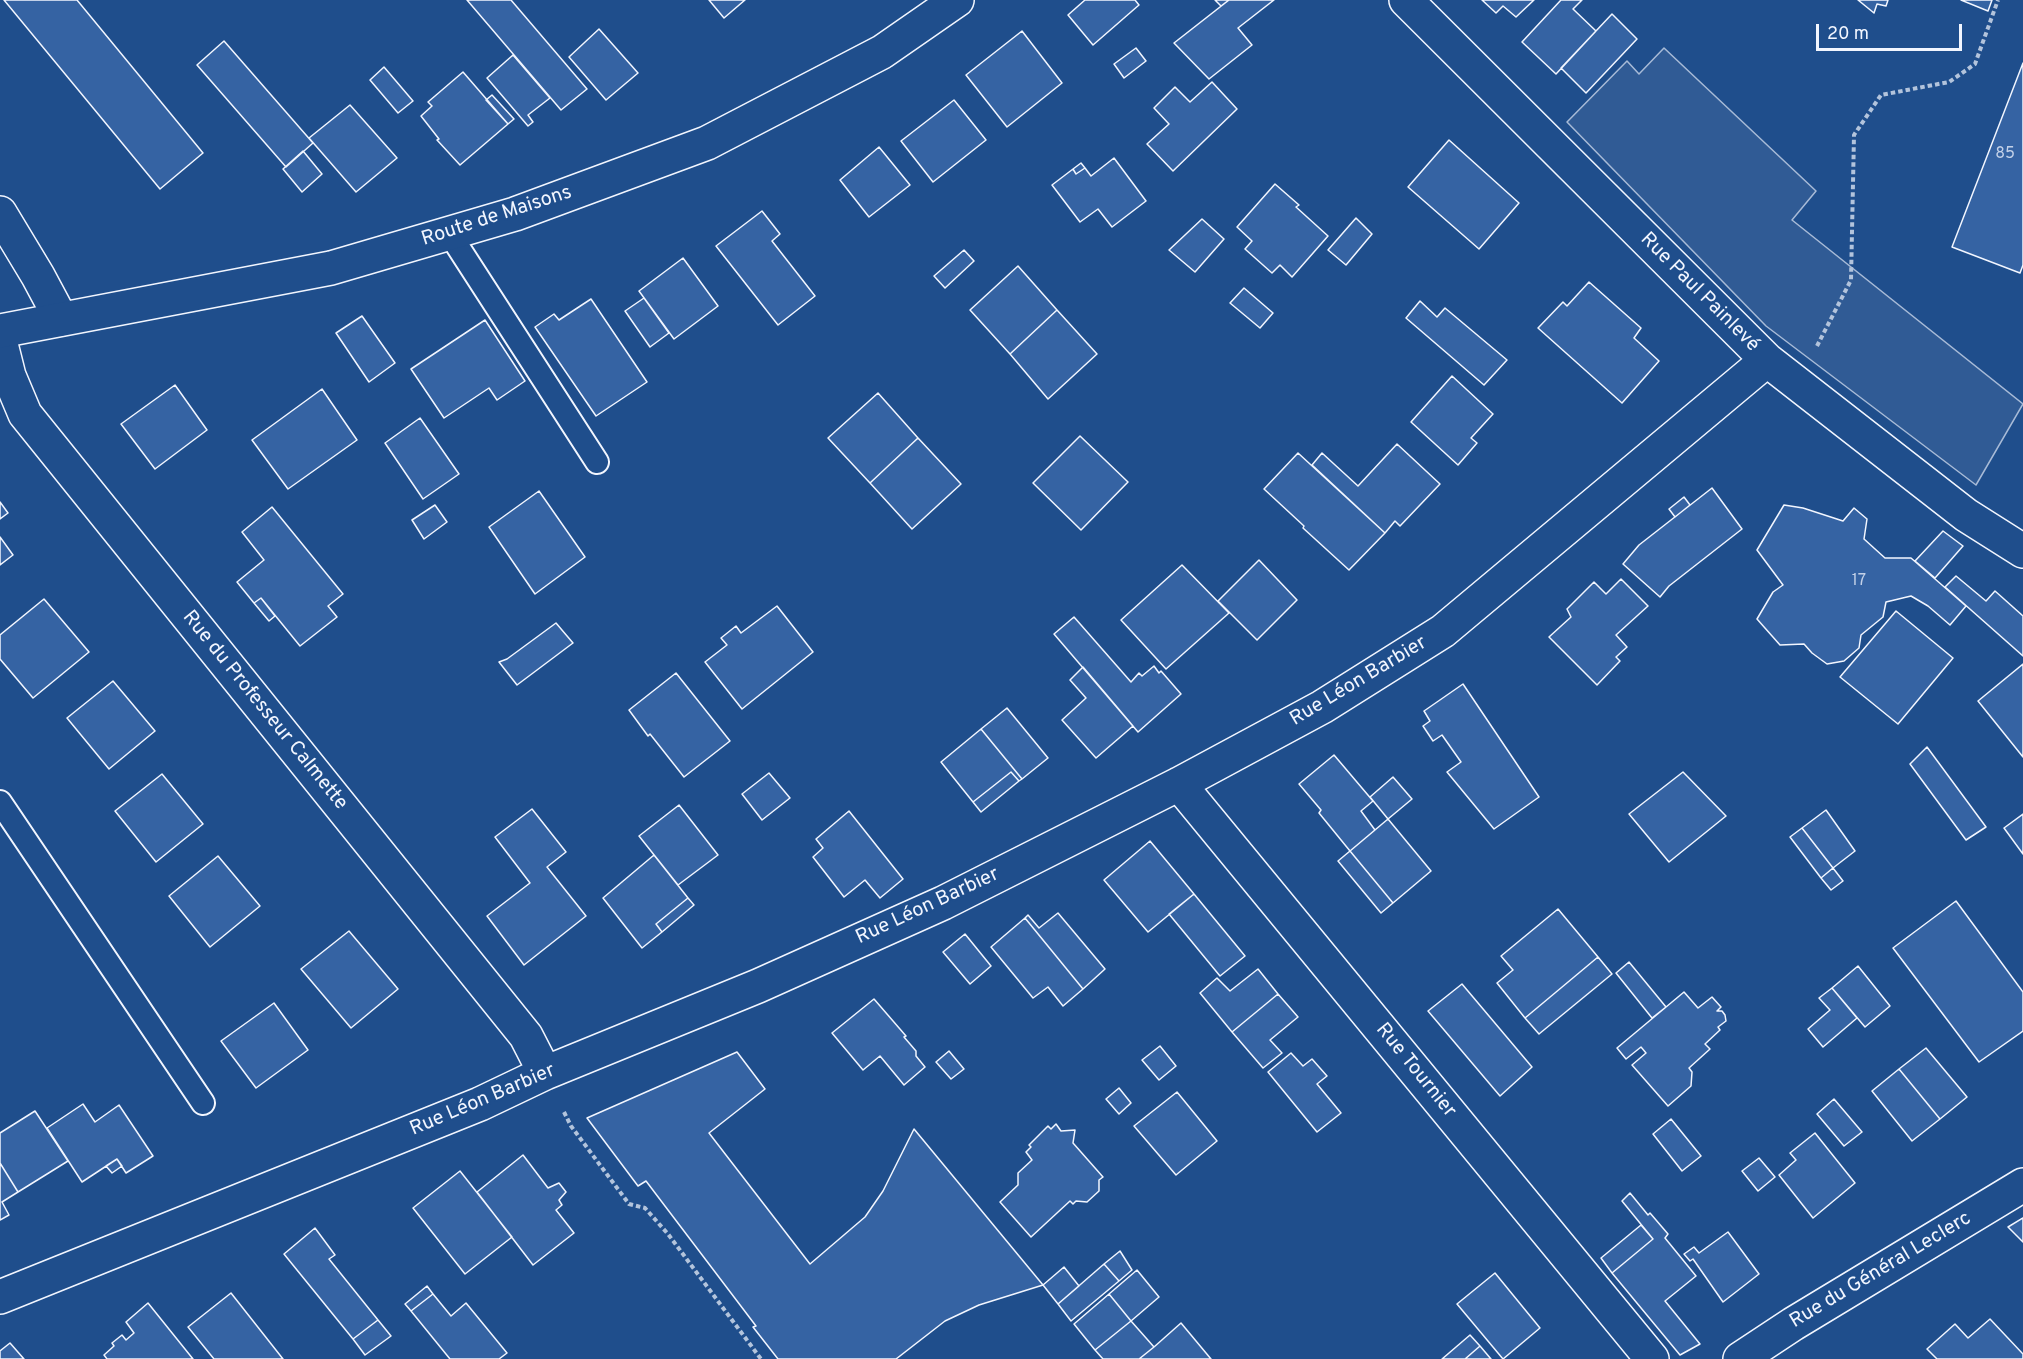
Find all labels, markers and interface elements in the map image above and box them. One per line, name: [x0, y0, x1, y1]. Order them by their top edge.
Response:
scale bar: [1819, 12, 1964, 50]
text: 20 m: [1827, 23, 1869, 46]
house number: 85: [1995, 145, 2015, 165]
street label: Route de Maisons: [419, 181, 575, 253]
street label: Rue Paul Painlevé: [1634, 228, 1764, 358]
house number: 17: [1852, 572, 1866, 592]
street label: Rue du Professeur Calmette: [176, 607, 352, 815]
street label: Rue Léon Barbier: [1286, 632, 1432, 732]
street label: Rue Léon Barbier: [853, 863, 1003, 951]
street label: Rue Tournier: [1370, 1019, 1460, 1123]
street label: Rue Léon Barbier: [407, 1060, 559, 1142]
street label: Rue du Général Leclerc: [1786, 1207, 1976, 1335]

